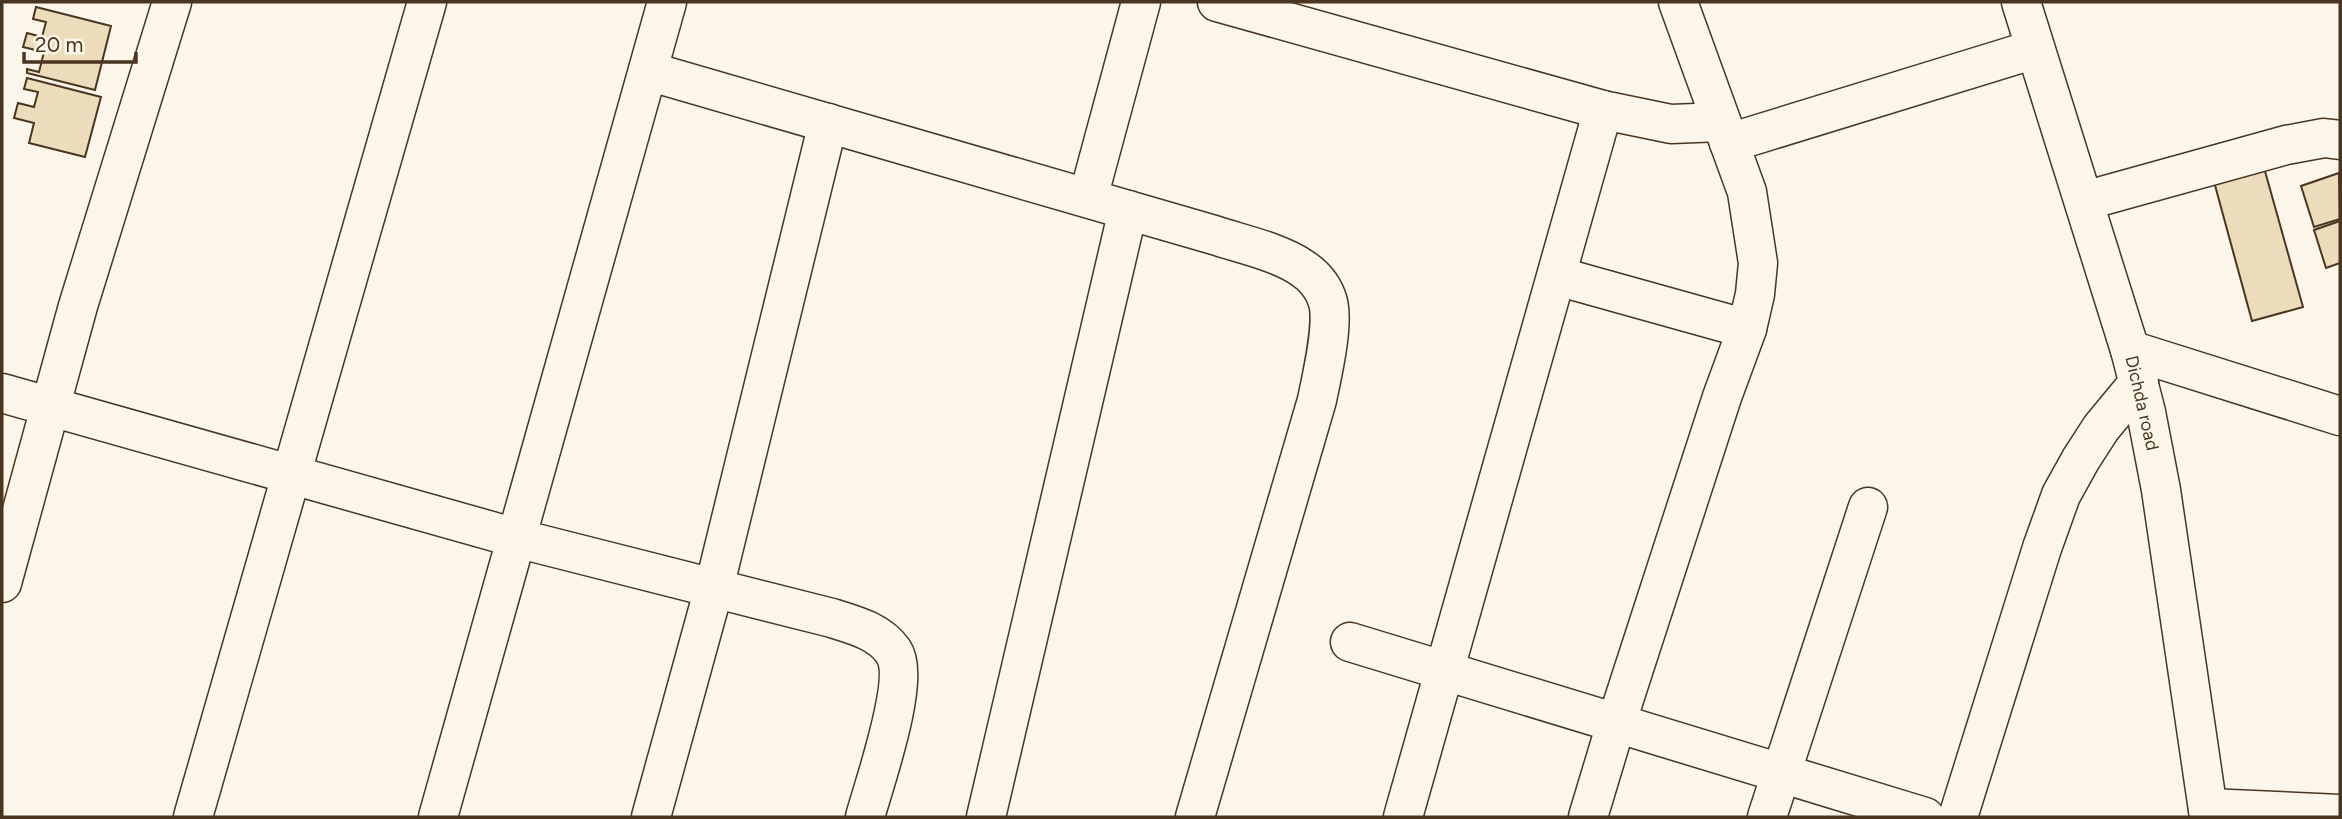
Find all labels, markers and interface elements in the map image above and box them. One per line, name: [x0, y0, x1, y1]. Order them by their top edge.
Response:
scale bar: [24, 21, 136, 65]
text: 20 m: [35, 32, 83, 57]
street label: Dichda road: [2120, 353, 2164, 453]

